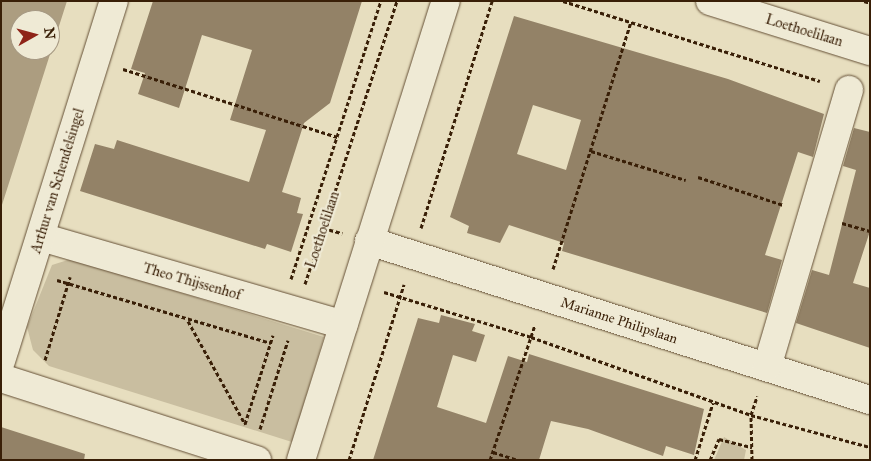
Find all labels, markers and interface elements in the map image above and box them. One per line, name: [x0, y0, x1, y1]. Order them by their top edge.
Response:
north arrow: [10, 10, 60, 60]
street label: Loethoelilaan: [763, 11, 845, 51]
text: N: [40, 26, 59, 40]
street label: Arthur van Schendelsingel: [28, 106, 88, 256]
street label: Loethoelilaan: [303, 189, 343, 271]
street label: Theo Thijssenhof: [141, 260, 243, 304]
street label: Marianne Philipslaan: [558, 294, 680, 348]

